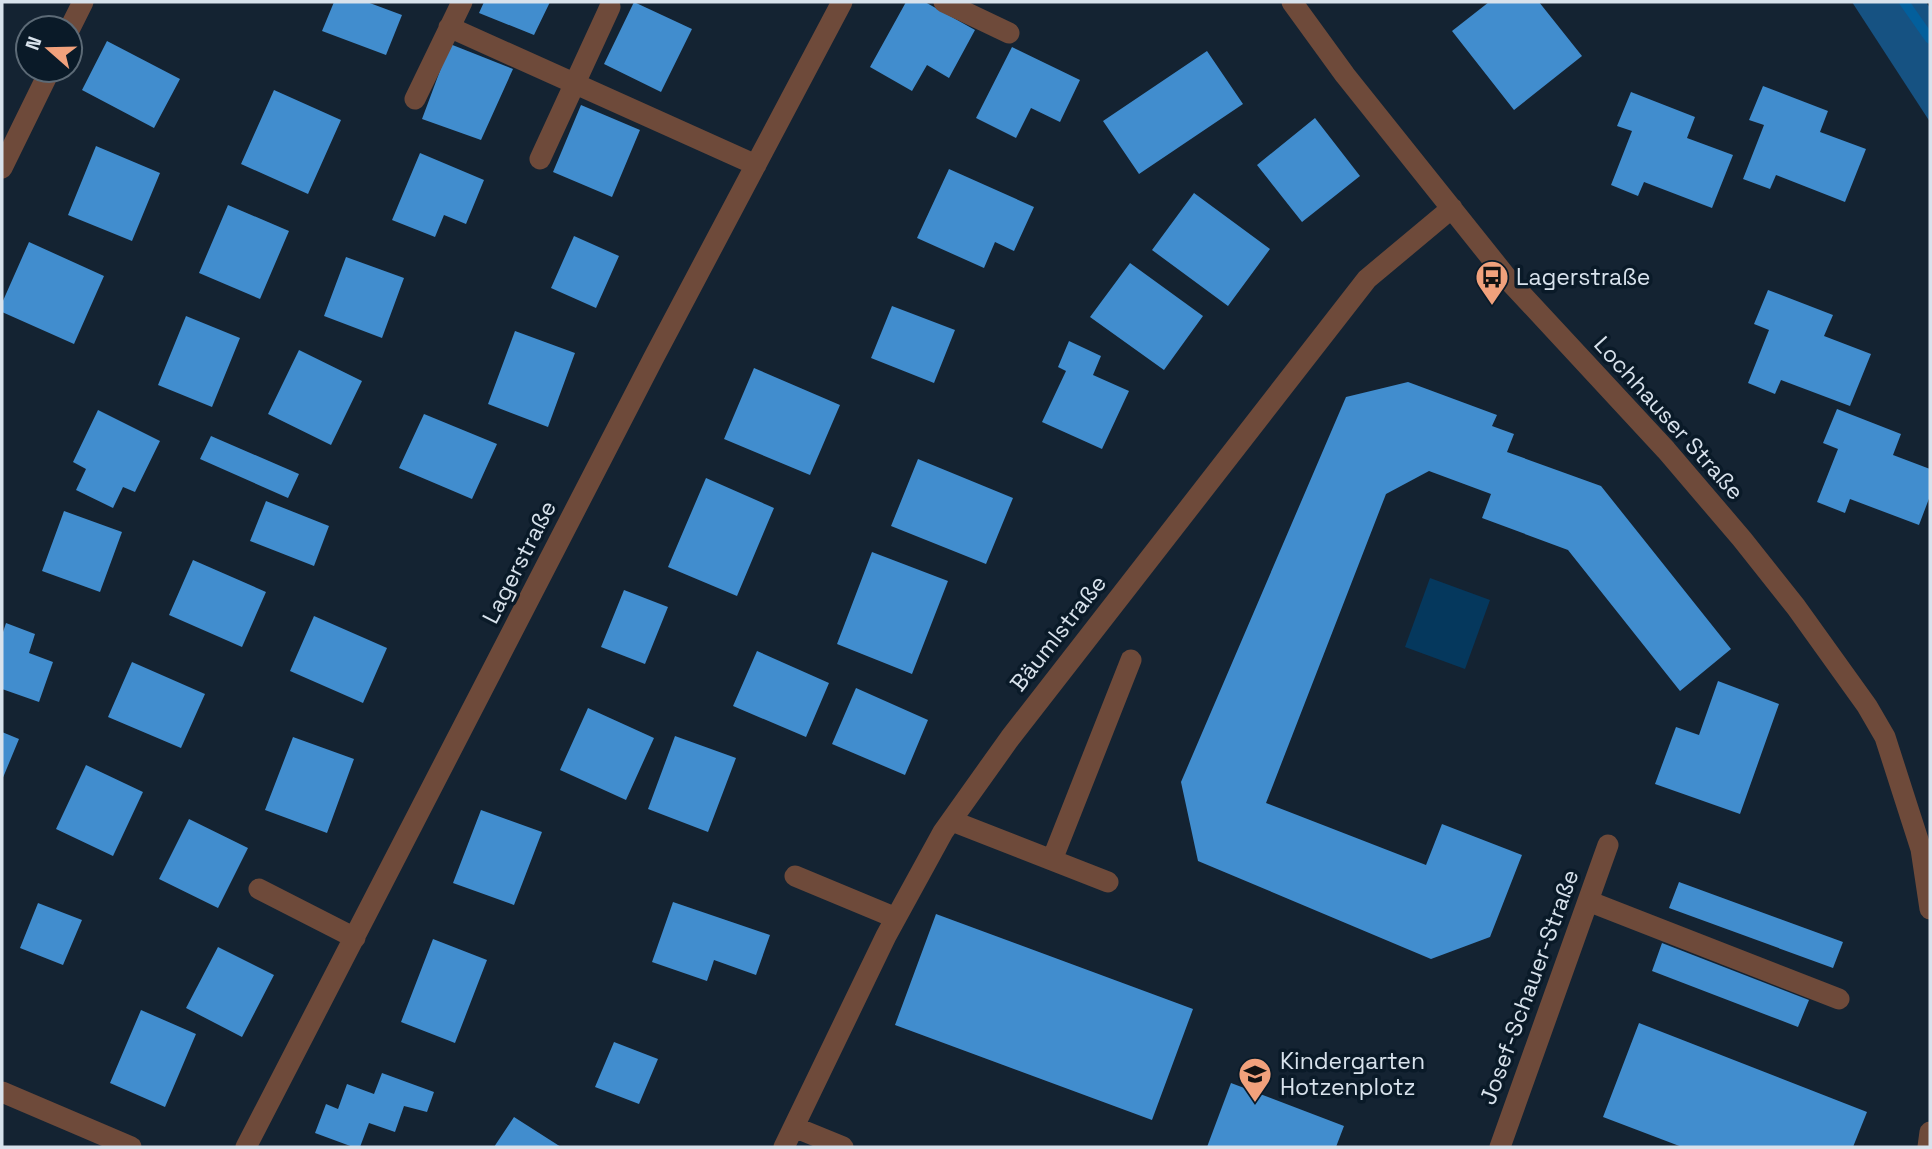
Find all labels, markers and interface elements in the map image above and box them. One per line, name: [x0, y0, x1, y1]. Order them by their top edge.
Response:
north arrow: [14, 14, 84, 84]
text: N: [20, 33, 47, 54]
bus stop icon: Lagerstraße: [1473, 258, 1511, 307]
place label: Lagerstraße: [1516, 262, 1650, 292]
street label: Lochhauser Straße: [1588, 330, 1750, 506]
street label: Lagerstraße: [475, 495, 563, 629]
street label: Bäumlstraße: [1003, 569, 1113, 697]
street label: Josef-Schauer-Straße: [1472, 865, 1586, 1109]
place label: Kindergarten Hotzenplotz: [1280, 1046, 1425, 1102]
school or university icon: Kindergarten Hotzenplotz: [1236, 1055, 1274, 1104]

